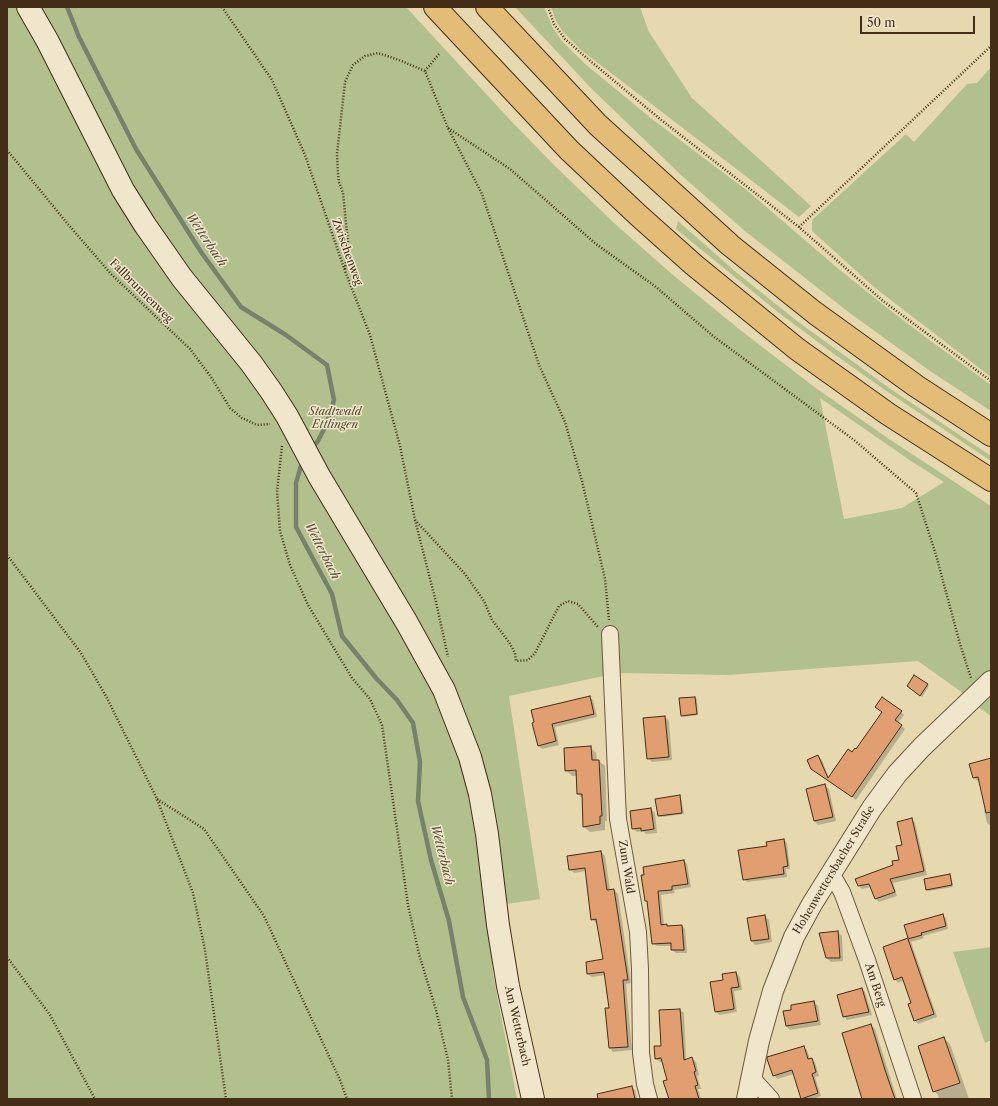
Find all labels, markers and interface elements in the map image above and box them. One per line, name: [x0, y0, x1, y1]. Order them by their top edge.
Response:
scale bar: [862, 8, 977, 34]
text: 50 m: [867, 15, 896, 30]
water label: Wetterbach: [183, 210, 229, 270]
street label: Zwischenweg: [329, 217, 365, 287]
street label: Fallbrunnenweg: [106, 256, 176, 326]
park label: Stadtwald Ettlingen: [309, 405, 361, 431]
water label: Wetterbach: [301, 520, 343, 582]
street label: Hohenwettersbacher Straße: [790, 803, 878, 937]
water label: Wetterbach: [427, 823, 457, 887]
street label: Zum Wald: [615, 839, 637, 895]
street label: Am Berg: [862, 961, 888, 1009]
street label: Am Wetterbach: [501, 984, 533, 1068]

